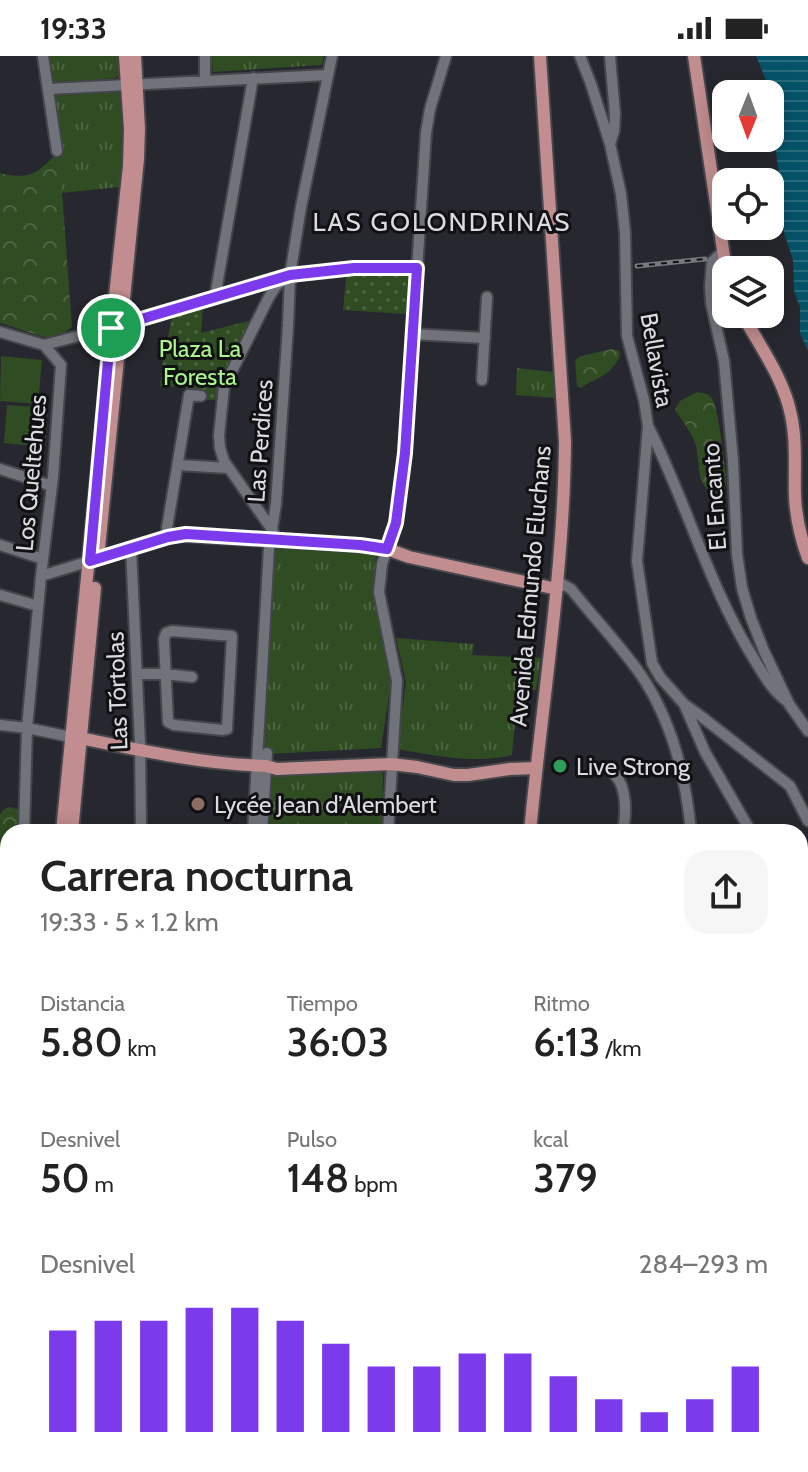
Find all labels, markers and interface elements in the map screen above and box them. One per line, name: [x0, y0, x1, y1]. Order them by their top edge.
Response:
text: 19:33: [40, 10, 107, 47]
north arrow: [712, 80, 784, 152]
map controls: [712, 80, 784, 328]
button: locate: [712, 168, 784, 240]
district label: LAS GOLONDRINAS: [312, 206, 572, 238]
button: layers: [712, 256, 784, 328]
pin: [77, 294, 145, 362]
icon: arrive: [89, 306, 133, 350]
street label: Bellavista: [634, 310, 680, 410]
park label: Plaza La Foresta: [159, 334, 242, 391]
street label: Las Perdices: [241, 378, 279, 503]
street label: Los Queltehues: [10, 393, 52, 553]
street label: El Encanto: [696, 442, 732, 552]
street label: Avenida Edmundo Eluchans: [503, 444, 557, 728]
street label: Las Tórtolas: [100, 631, 134, 751]
place label: Live Strong: [576, 752, 691, 781]
marker: Live Strong: [551, 757, 569, 775]
place label: Lycée Jean d’Alembert: [214, 790, 437, 819]
marker: Lycée Jean d’Alembert: [189, 795, 207, 813]
text: Carrera nocturna: [40, 849, 353, 902]
button: share: [684, 850, 768, 934]
text: 19:33 · 5 × 1.2 km: [40, 906, 219, 938]
text: Distancia: [40, 990, 125, 1017]
text: Tiempo: [287, 990, 358, 1017]
text: Ritmo: [533, 990, 590, 1017]
text: 5.80: [40, 1017, 123, 1066]
text: 36:03: [287, 1017, 389, 1066]
text: 6:13: [533, 1017, 600, 1066]
text: km: [123, 1035, 157, 1062]
text: /km: [600, 1035, 642, 1062]
text: Desnivel: [40, 1126, 120, 1153]
text: Pulso: [287, 1126, 337, 1153]
text: kcal: [533, 1126, 568, 1153]
text: 50: [40, 1153, 90, 1202]
text: 148: [287, 1153, 349, 1202]
text: 379: [533, 1153, 598, 1202]
text: m: [90, 1171, 114, 1198]
text: bpm: [349, 1171, 398, 1198]
text: Desnivel: [40, 1248, 135, 1280]
text: 284–293 m: [639, 1248, 768, 1280]

